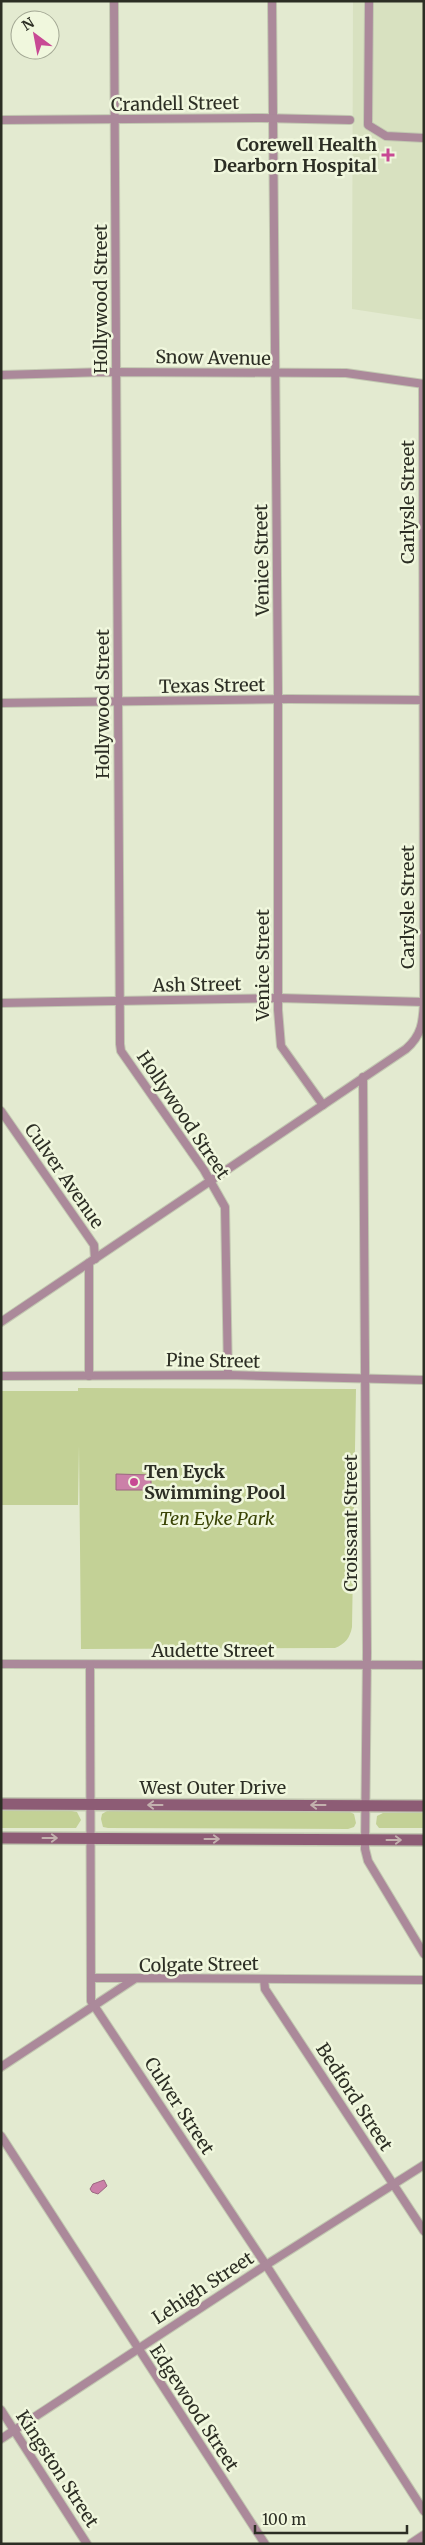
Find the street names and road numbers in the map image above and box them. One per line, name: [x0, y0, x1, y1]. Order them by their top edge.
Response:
street label: Crandell Street: [111, 91, 239, 116]
street label: Hollywood Street: [89, 224, 112, 374]
street label: Snow Avenue: [155, 345, 271, 370]
street label: Carlysle Street: [396, 440, 419, 564]
street label: Venice Street: [249, 504, 274, 617]
street label: Hollywood Street: [91, 629, 114, 779]
street label: Texas Street: [159, 673, 265, 698]
street label: Carlysle Street: [396, 845, 419, 969]
street label: Venice Street: [251, 909, 274, 1022]
street label: Ash Street: [151, 972, 242, 997]
street label: Hollywood Street: [132, 1046, 235, 1183]
street label: Culver Avenue: [20, 1119, 109, 1233]
street label: Pine Street: [166, 1348, 260, 1373]
street label: Croissant Street: [339, 1454, 362, 1592]
street label: Audette Street: [151, 1639, 274, 1662]
street label: West Outer Drive: [139, 1776, 286, 1799]
street label: Colgate Street: [139, 1952, 259, 1977]
street label: Bedford Street: [311, 2038, 398, 2155]
street label: Culver Street: [139, 2053, 219, 2159]
street label: Lehigh Street: [148, 2246, 258, 2329]
street label: Edgewood Street: [145, 2340, 244, 2475]
street label: Kingston Street: [11, 2406, 104, 2532]

